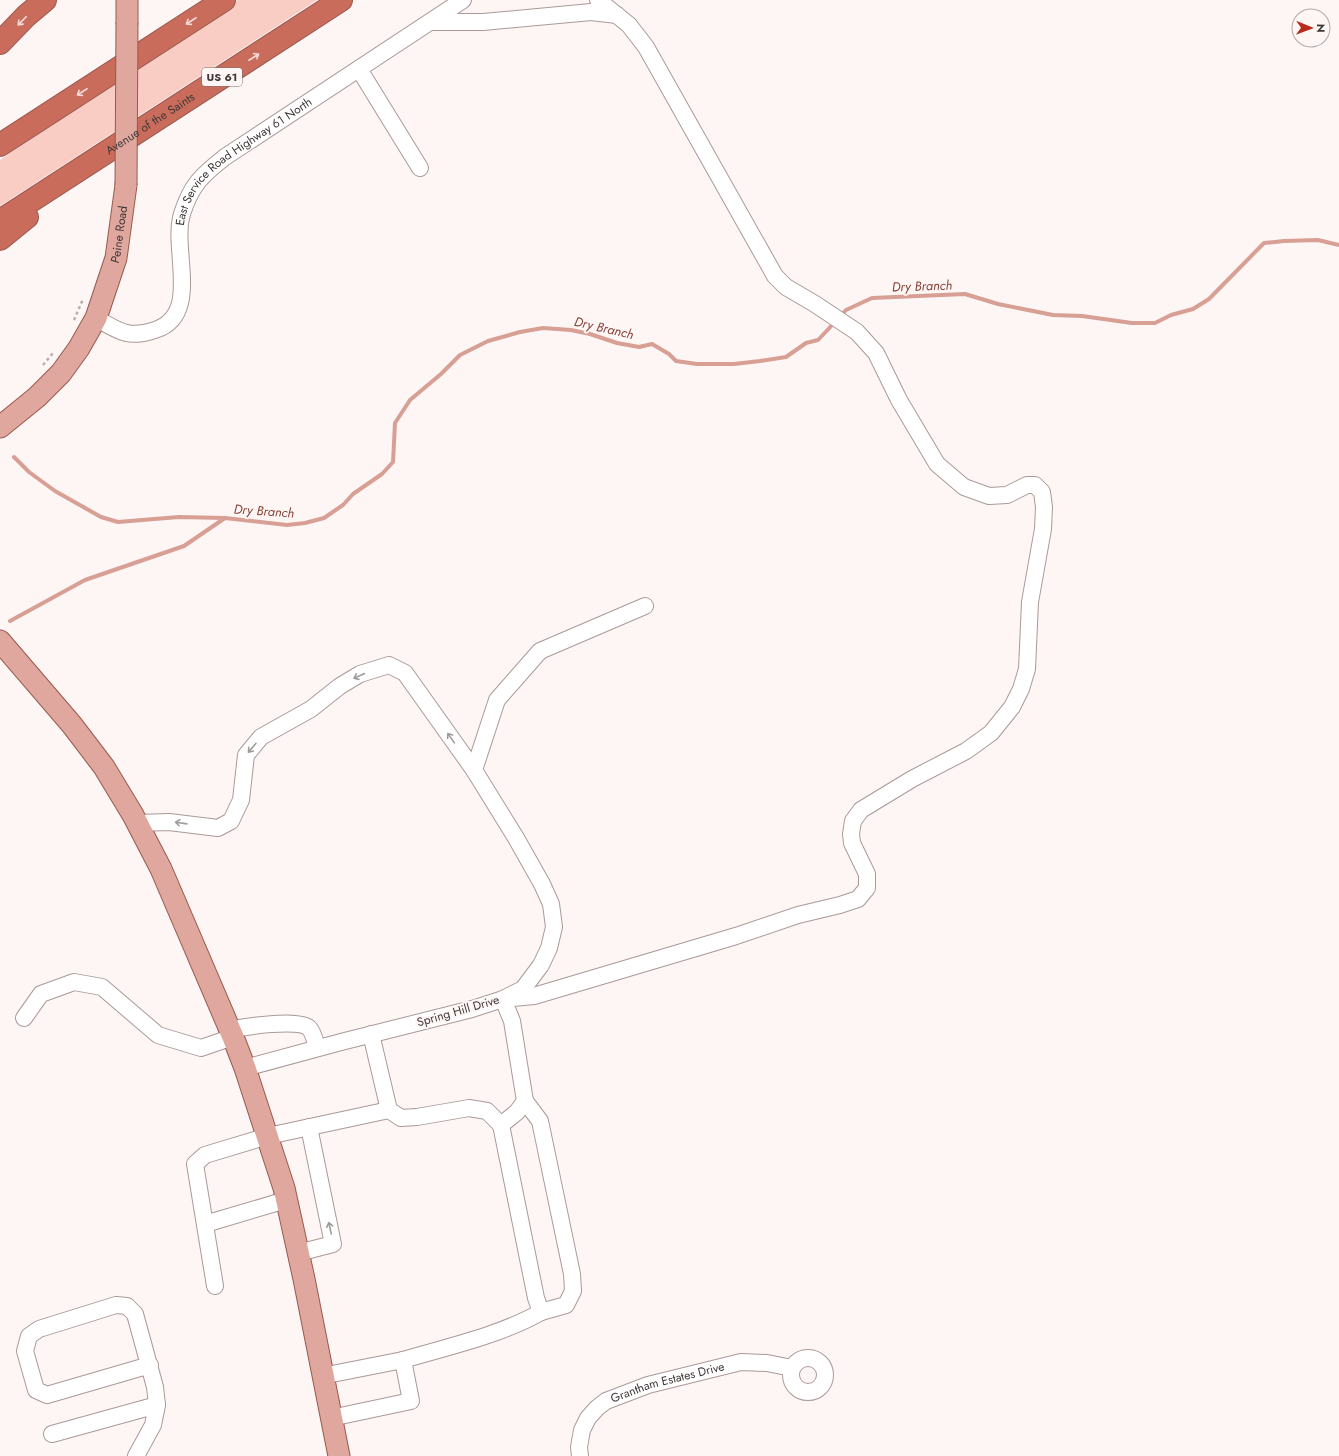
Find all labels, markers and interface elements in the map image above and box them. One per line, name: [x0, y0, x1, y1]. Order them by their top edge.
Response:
north arrow: [1291, 8, 1331, 48]
one-way arrow: [17, 16, 26, 26]
one-way arrow: [186, 17, 197, 25]
text: N: [1313, 24, 1329, 33]
one-way arrow: [248, 52, 260, 60]
road number: US 61: [202, 68, 242, 86]
one-way arrow: [76, 88, 88, 96]
street label: Avenue of the Saints: [102, 88, 199, 159]
street label: East Service Road Highway 61 North: [171, 93, 316, 227]
street label: Peine Road: [106, 205, 132, 265]
water label: Dry Branch: [891, 275, 953, 297]
water label: Dry Branch: [572, 312, 636, 344]
water label: Dry Branch: [233, 499, 295, 523]
one-way arrow: [353, 673, 365, 680]
one-way arrow: [447, 733, 455, 744]
one-way arrow: [248, 742, 257, 753]
one-way arrow: [175, 820, 188, 827]
street label: Spring Hill Drive: [415, 991, 501, 1031]
one-way arrow: [326, 1222, 334, 1235]
street label: Grantham Estates Drive: [608, 1357, 726, 1407]

